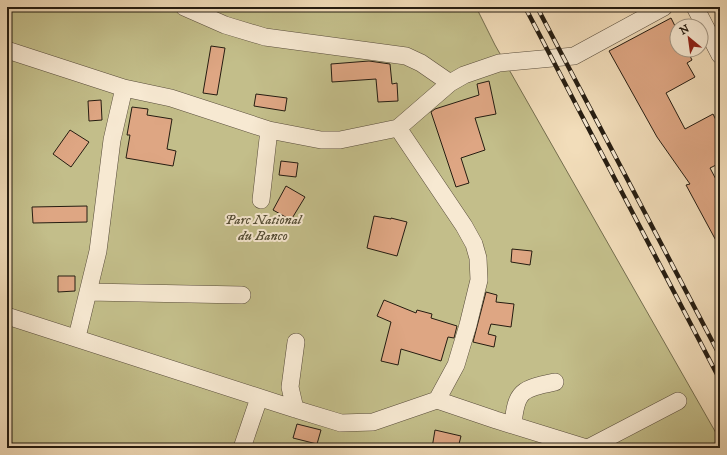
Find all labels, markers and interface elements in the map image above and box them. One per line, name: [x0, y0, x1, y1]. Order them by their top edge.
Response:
north arrow: [669, 18, 709, 58]
text: N: [677, 22, 692, 38]
park label: Parc National du Banco: [225, 211, 303, 245]

